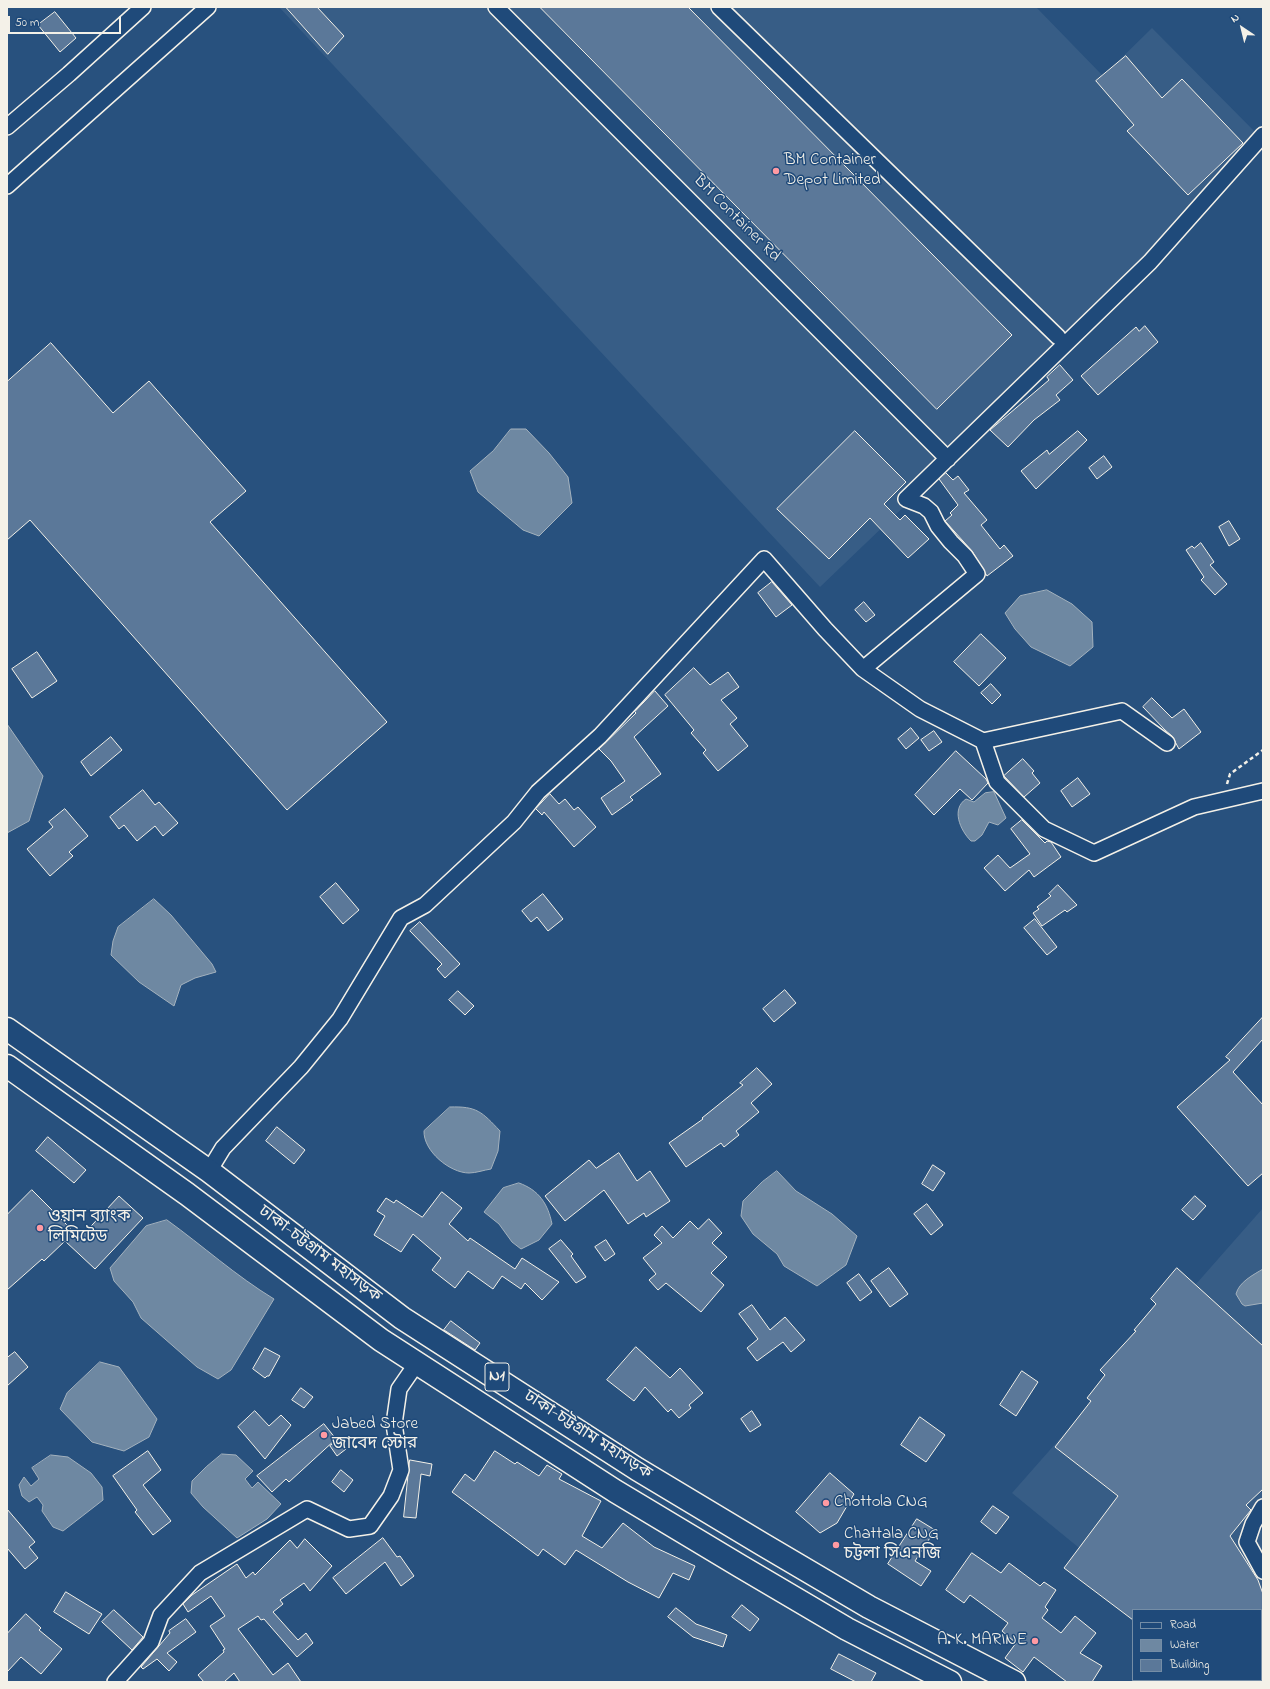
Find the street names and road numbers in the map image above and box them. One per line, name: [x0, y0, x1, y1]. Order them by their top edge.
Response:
street label: BM Container Rd: [688, 171, 784, 267]
street label: ঢাকা-চট্টগ্রাম মহাসড়ক: [254, 1202, 384, 1308]
road number: N1: [485, 1363, 509, 1391]
street label: ঢাকা-চট্টগ্রাম মহাসড়ক: [519, 1387, 655, 1485]

